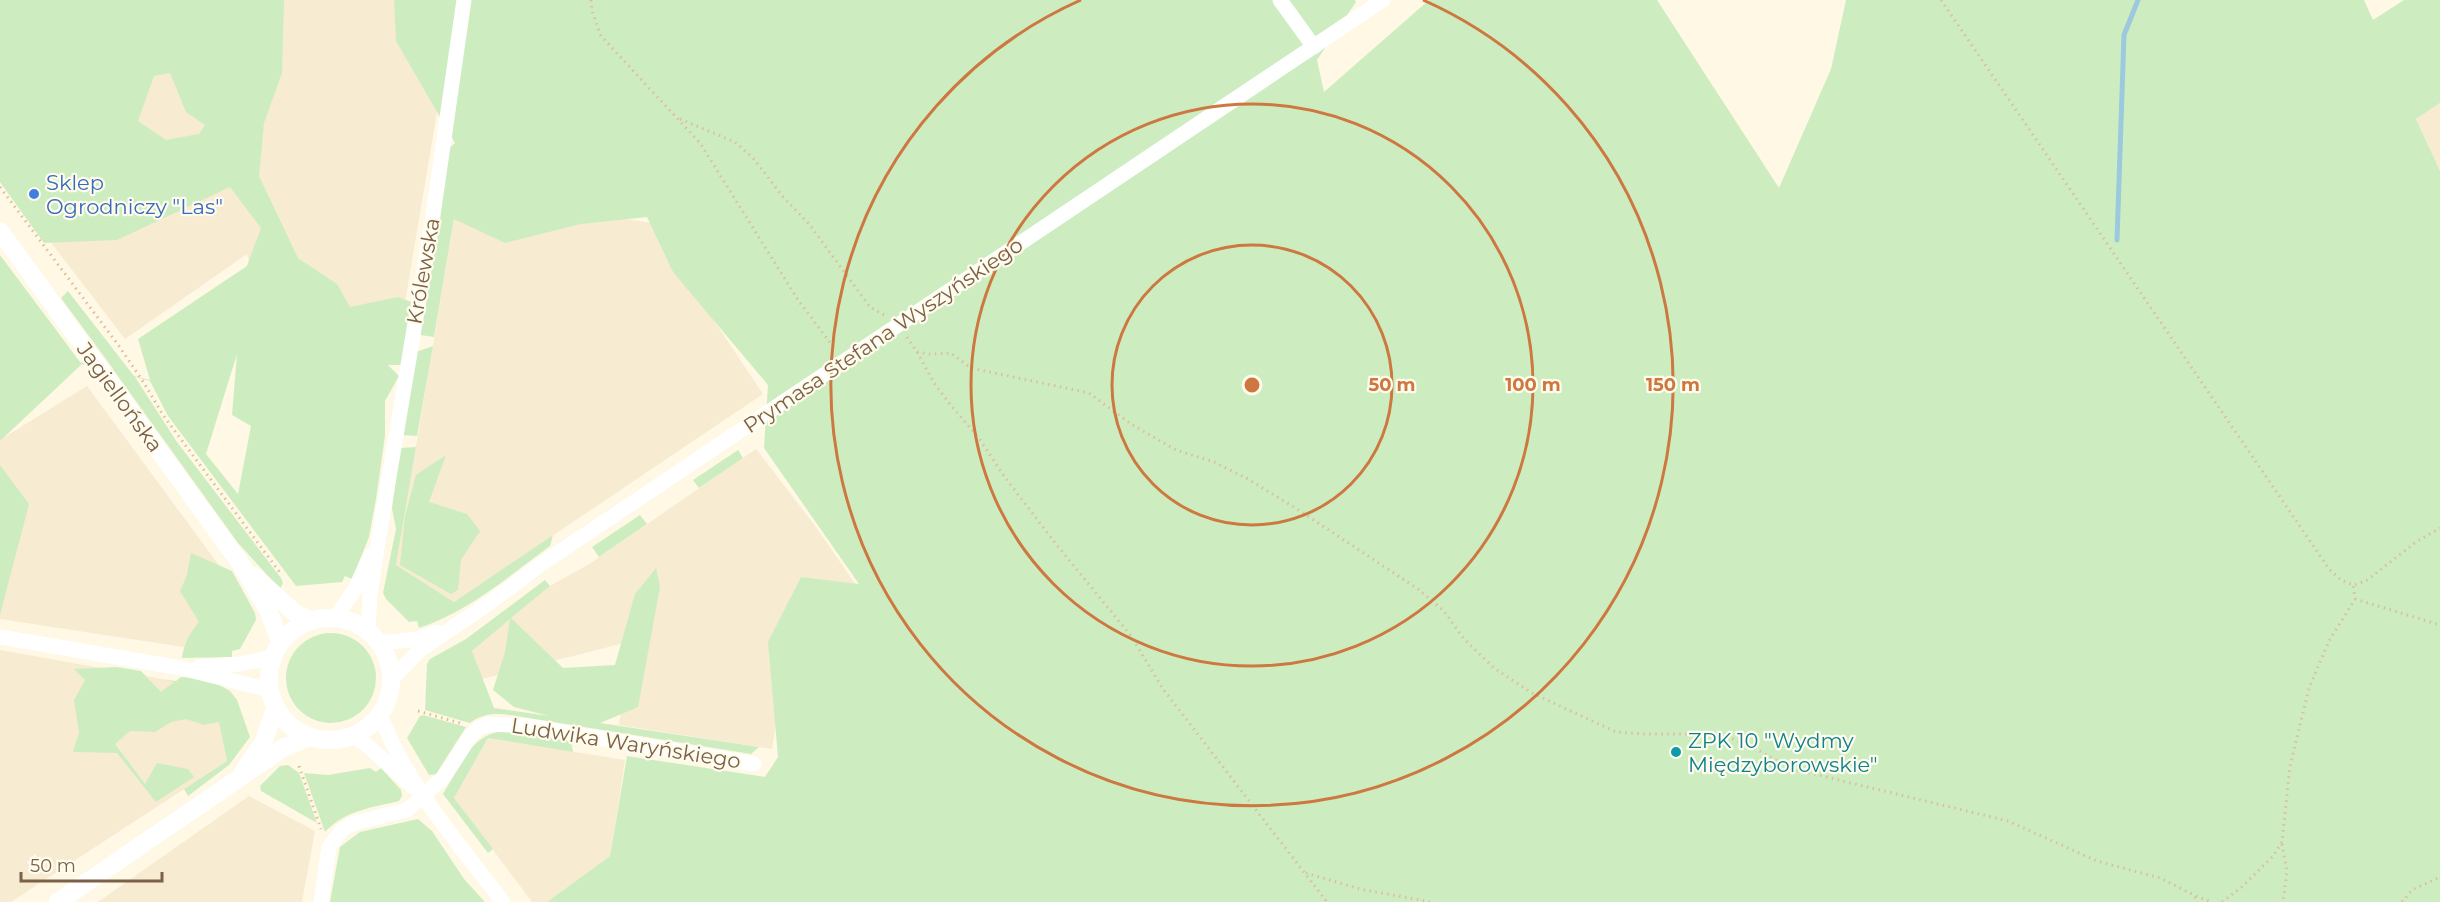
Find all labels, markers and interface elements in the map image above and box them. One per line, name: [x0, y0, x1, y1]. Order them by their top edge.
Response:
place label: Sklep Ogrodniczy "Las": [46, 170, 223, 219]
marker: Sklep Ogrodniczy "Las": [27, 187, 41, 201]
street label: Królewska: [401, 216, 445, 326]
street label: Prymasa Stefana Wyszyńskiego: [739, 232, 1027, 438]
street label: Jagiellońska: [71, 337, 168, 457]
text: 50 m: [1369, 374, 1415, 396]
text: 100 m: [1505, 374, 1561, 396]
text: 150 m: [1646, 374, 1700, 396]
centre of rings: [1242, 375, 1262, 395]
street label: Ludwika Waryńskiego: [509, 713, 743, 773]
place label: ZPK 10 "Wydmy Międzyborowskie": [1688, 728, 1878, 777]
marker: ZPK 10 "Wydmy Międzyborowskie": [1669, 745, 1683, 759]
scale bar: [21, 845, 162, 883]
text: 50 m: [30, 855, 76, 877]

